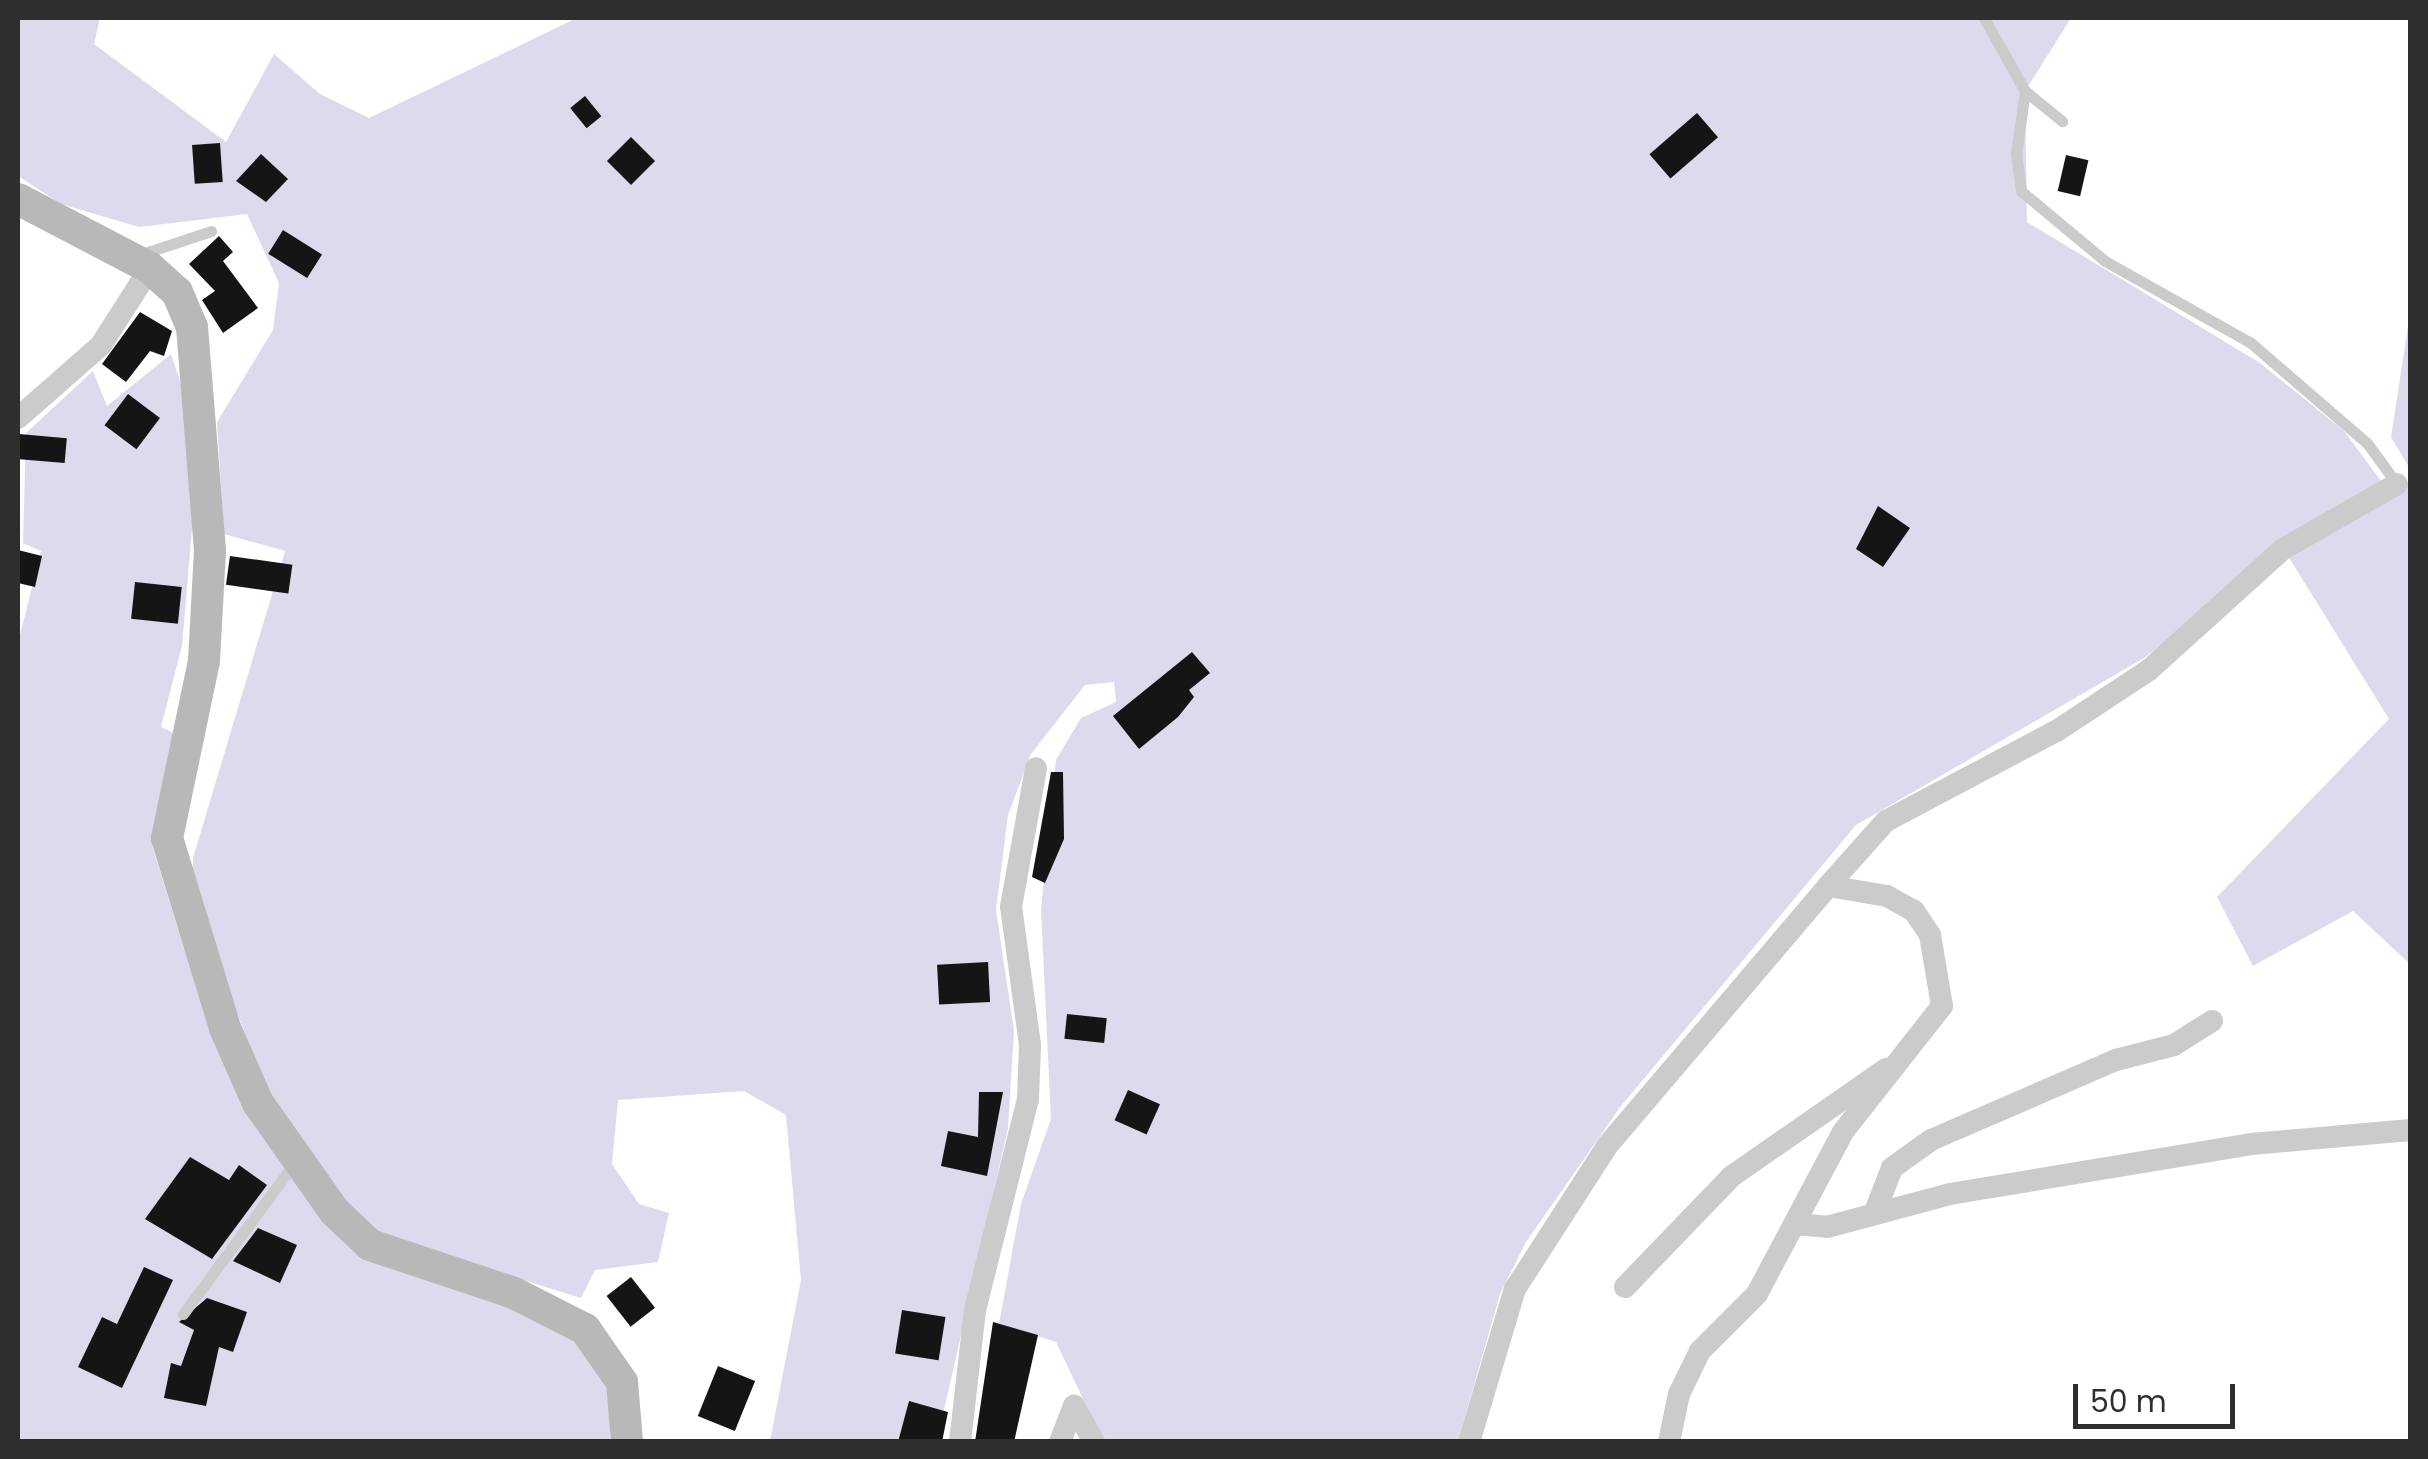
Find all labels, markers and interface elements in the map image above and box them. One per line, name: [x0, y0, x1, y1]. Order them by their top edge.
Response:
scale bar: [2078, 1364, 2240, 1426]
text: 50 m: [2090, 1380, 2167, 1423]

